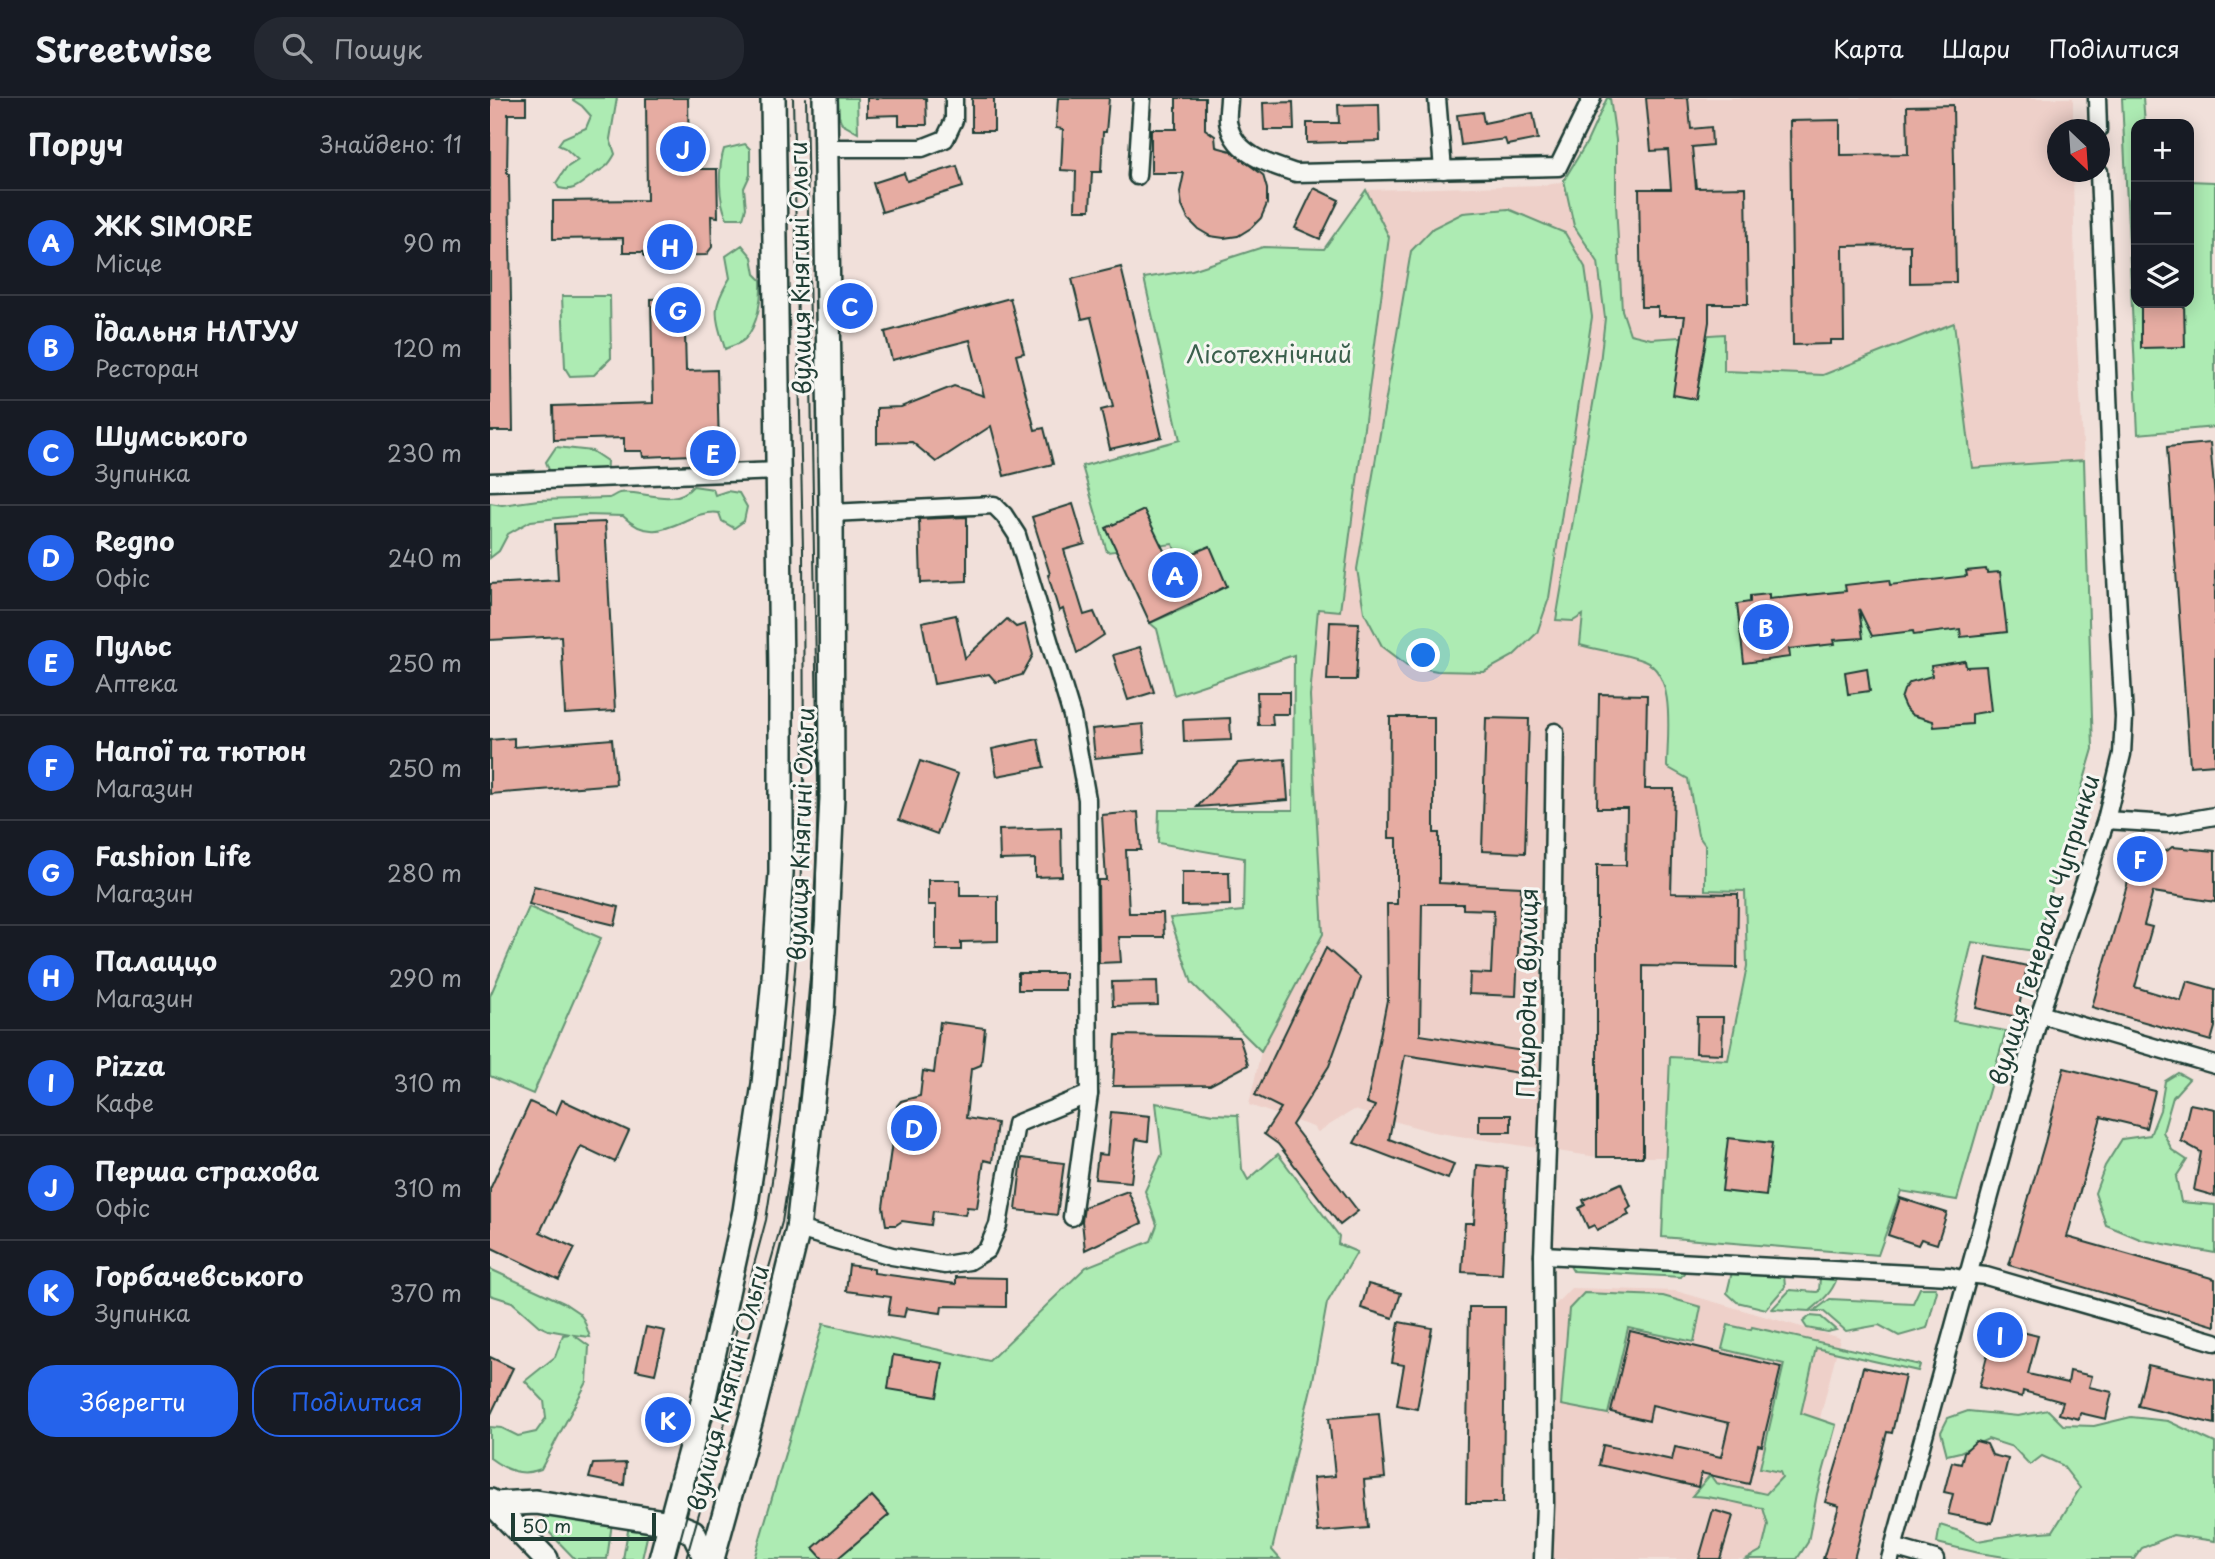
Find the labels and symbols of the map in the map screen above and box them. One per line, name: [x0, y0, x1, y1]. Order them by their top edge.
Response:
north arrow: [2047, 119, 2110, 182]
pin: J: [660, 123, 706, 175]
street label: вулиця Княгині Ольги: [779, 141, 819, 395]
pin: H: [647, 221, 693, 273]
pin: C: [827, 280, 873, 332]
pin: G: [655, 284, 701, 336]
park label: Лісотехнічний: [1186, 335, 1352, 371]
pin: E: [690, 427, 736, 479]
pin: A: [1152, 549, 1198, 601]
pin: B: [1743, 601, 1789, 653]
your location: [1406, 638, 1440, 672]
street label: вулиця Княгині Ольги: [778, 707, 822, 961]
street label: вулиця Генерала Чупринки: [1979, 770, 2108, 1089]
pin: F: [2117, 833, 2163, 885]
street label: Природна вулиця: [1506, 888, 1546, 1098]
pin: D: [891, 1102, 937, 1154]
street label: вулиця Княгині Ольги: [677, 1260, 777, 1515]
pin: I: [1977, 1309, 2023, 1361]
pin: K: [645, 1394, 691, 1446]
scale bar: [511, 1510, 656, 1542]

